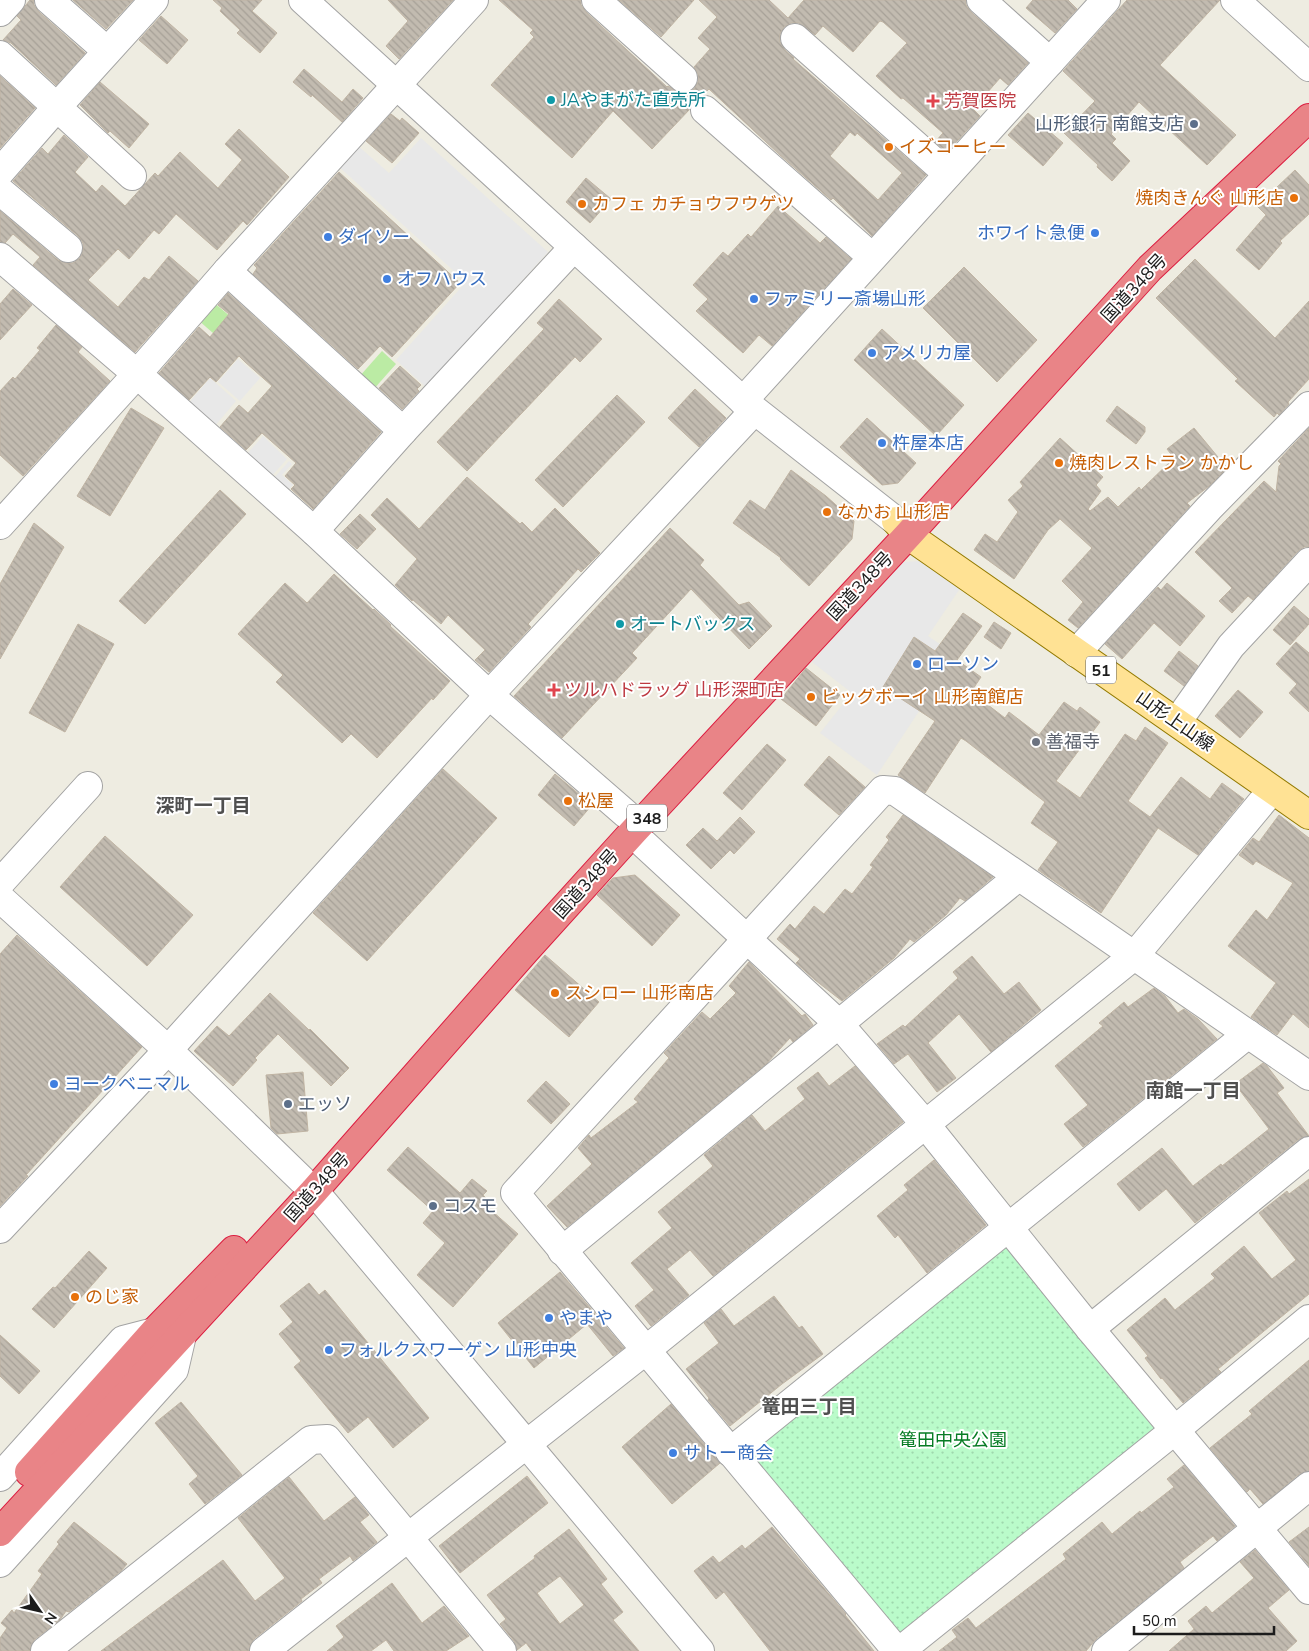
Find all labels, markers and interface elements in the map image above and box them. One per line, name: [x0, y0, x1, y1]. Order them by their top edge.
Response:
place label: JAやまがた直売所: [560, 88, 706, 112]
place label: 芳賀医院: [944, 89, 1016, 113]
marker: JAやまがた直売所: [545, 94, 557, 106]
marker: 芳賀医院: [926, 94, 940, 108]
place label: 山形銀行 南館支店: [1035, 112, 1184, 136]
marker: 山形銀行 南館支店: [1188, 118, 1200, 130]
place label: イズコーヒー: [899, 135, 1006, 159]
marker: イズコーヒー: [883, 141, 895, 153]
place label: 焼肉きんぐ 山形店: [1135, 186, 1284, 210]
place label: カフェ カチョウフウゲツ: [592, 192, 795, 216]
marker: 焼肉きんぐ 山形店: [1288, 192, 1300, 204]
marker: カフェ カチョウフウゲツ: [576, 198, 588, 210]
place label: ホワイト急便: [977, 221, 1085, 245]
place label: ダイソー: [338, 225, 410, 249]
marker: ホワイト急便: [1089, 227, 1101, 239]
marker: ダイソー: [322, 231, 334, 243]
street label: 国道348号: [1096, 248, 1172, 328]
place label: オフハウス: [397, 267, 487, 291]
marker: オフハウス: [381, 273, 393, 285]
place label: ファミリー斎場山形: [764, 287, 926, 311]
marker: ファミリー斎場山形: [748, 293, 760, 305]
place label: アメリカ屋: [882, 341, 971, 365]
marker: アメリカ屋: [866, 347, 878, 359]
place label: 杵屋本店: [892, 431, 964, 455]
marker: 杵屋本店: [876, 437, 888, 449]
place label: 焼肉レストラン かかし: [1069, 451, 1254, 475]
marker: 焼肉レストラン かかし: [1053, 457, 1065, 469]
place label: なかお 山形店: [837, 500, 950, 524]
marker: なかお 山形店: [821, 506, 833, 518]
street label: 国道348号: [822, 546, 898, 626]
place label: オートバックス: [630, 612, 755, 636]
marker: オートバックス: [614, 618, 626, 630]
place label: ローソン: [927, 652, 999, 676]
road number: 51: [1086, 656, 1116, 684]
marker: ローソン: [911, 658, 923, 670]
place label: ツルハドラッグ 山形深町店: [564, 678, 785, 702]
marker: ツルハドラッグ 山形深町店: [548, 684, 560, 696]
place label: ビッグボーイ 山形南館店: [821, 685, 1024, 709]
street label: 山形上山線: [1131, 685, 1219, 757]
marker: ビッグボーイ 山形南館店: [805, 691, 817, 703]
place label: 善福寺: [1046, 730, 1100, 754]
marker: 善福寺: [1030, 736, 1042, 748]
place label: 松屋: [578, 789, 614, 813]
district label: 深町一丁目: [155, 793, 251, 819]
marker: 松屋: [562, 795, 574, 807]
road number: 348: [627, 804, 667, 831]
street label: 国道348号: [548, 844, 624, 924]
place label: スシロー 山形南店: [565, 981, 714, 1005]
marker: スシロー 山形南店: [549, 987, 561, 999]
place label: ヨークベニマル: [64, 1072, 190, 1096]
marker: ヨークベニマル: [48, 1078, 60, 1090]
district label: 南館一丁目: [1145, 1078, 1241, 1104]
place label: エッソ: [298, 1092, 352, 1116]
marker: エッソ: [282, 1098, 294, 1110]
street label: 国道348号: [279, 1147, 355, 1227]
place label: コスモ: [443, 1194, 497, 1218]
marker: コスモ: [427, 1200, 439, 1212]
place label: のじ家: [85, 1285, 139, 1309]
marker: のじ家: [69, 1291, 81, 1303]
place label: やまや: [559, 1306, 613, 1330]
marker: やまや: [543, 1312, 555, 1324]
place label: フォルクスワーゲン 山形中央: [339, 1338, 577, 1362]
marker: フォルクスワーゲン 山形中央: [323, 1344, 335, 1356]
district label: 篭田三丁目: [761, 1394, 857, 1420]
park label: 篭田中央公園: [899, 1428, 1007, 1452]
place label: サトー商会: [683, 1441, 773, 1465]
marker: サトー商会: [667, 1447, 679, 1459]
north arrow: [15, 1586, 65, 1636]
scale bar: [1134, 1604, 1274, 1636]
text: N: [40, 1608, 61, 1628]
text: 50 m: [1142, 1611, 1177, 1631]

